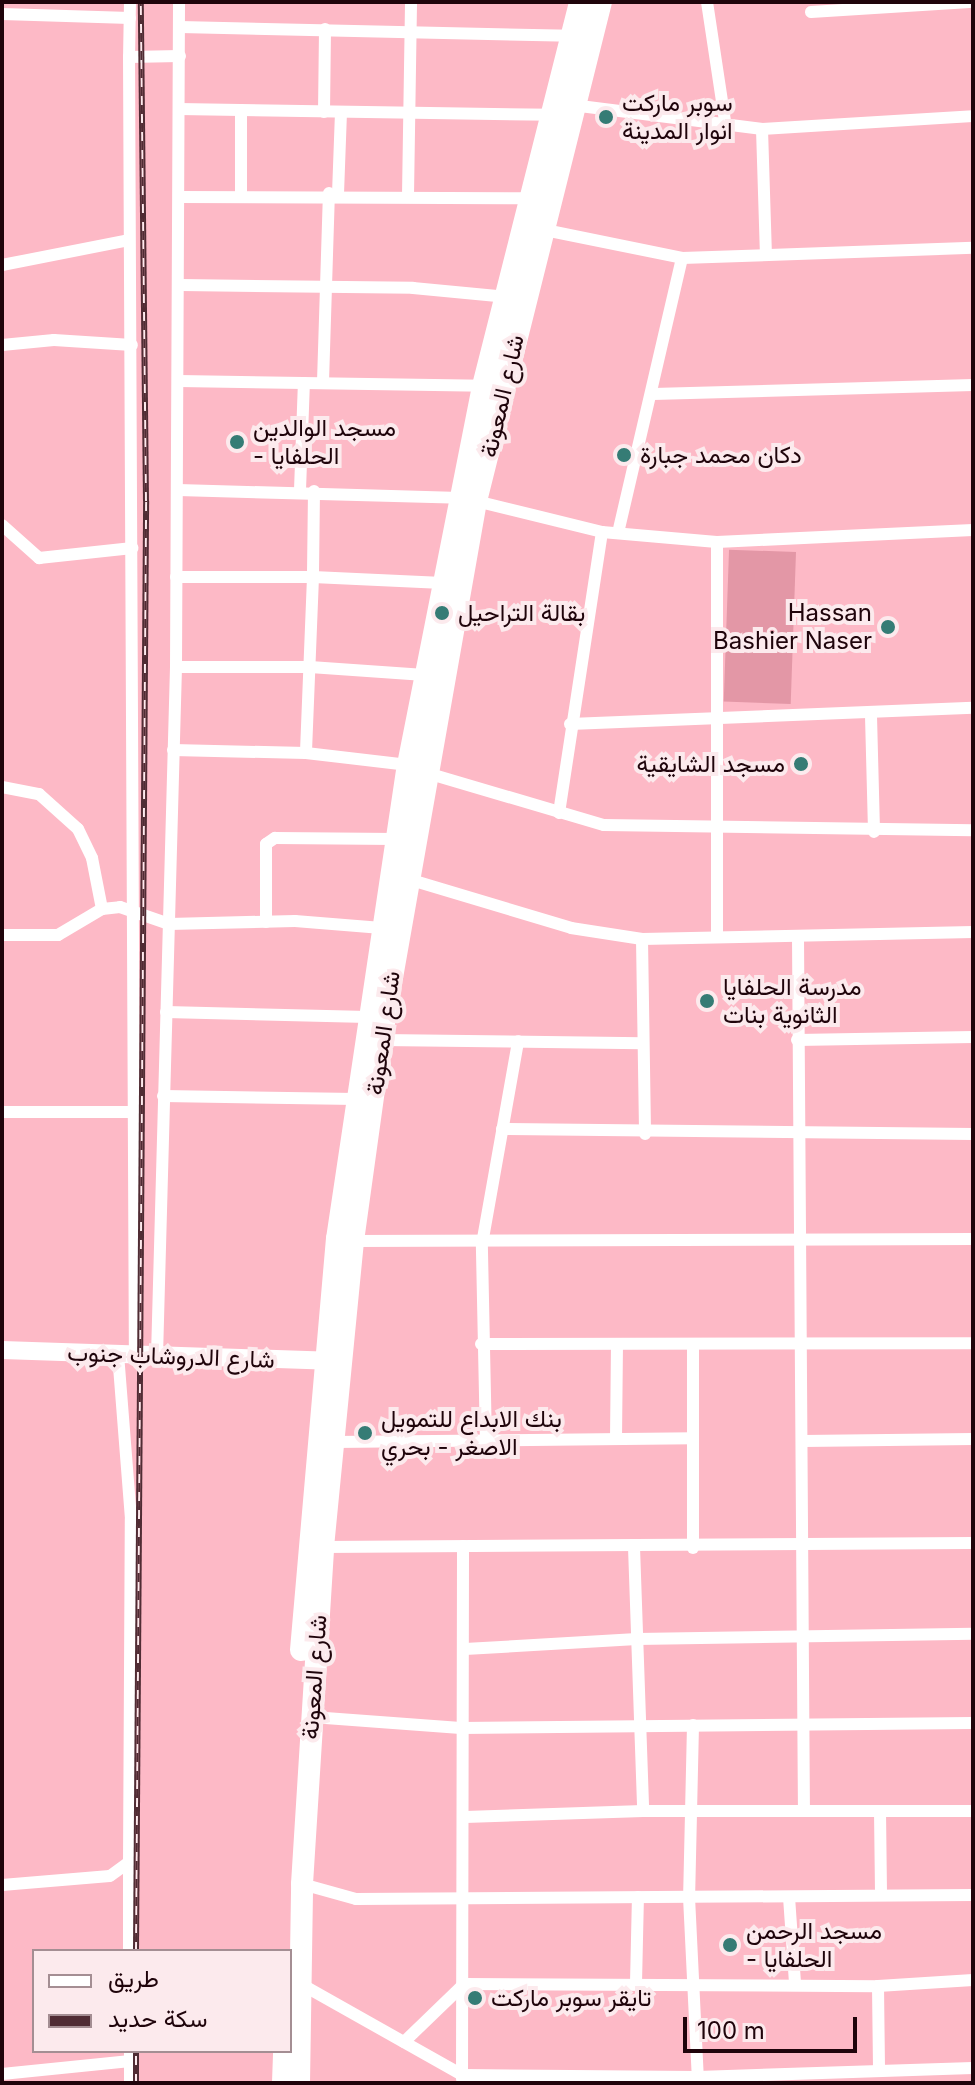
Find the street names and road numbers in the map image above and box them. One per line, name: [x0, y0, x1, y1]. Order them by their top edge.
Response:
street label: شارع المعونة: [474, 332, 530, 460]
street label: شارع المعونة: [360, 969, 406, 1097]
street label: شارع الدروشاب جنوب: [67, 1338, 275, 1374]
street label: شارع المعونة: [295, 1614, 333, 1740]

